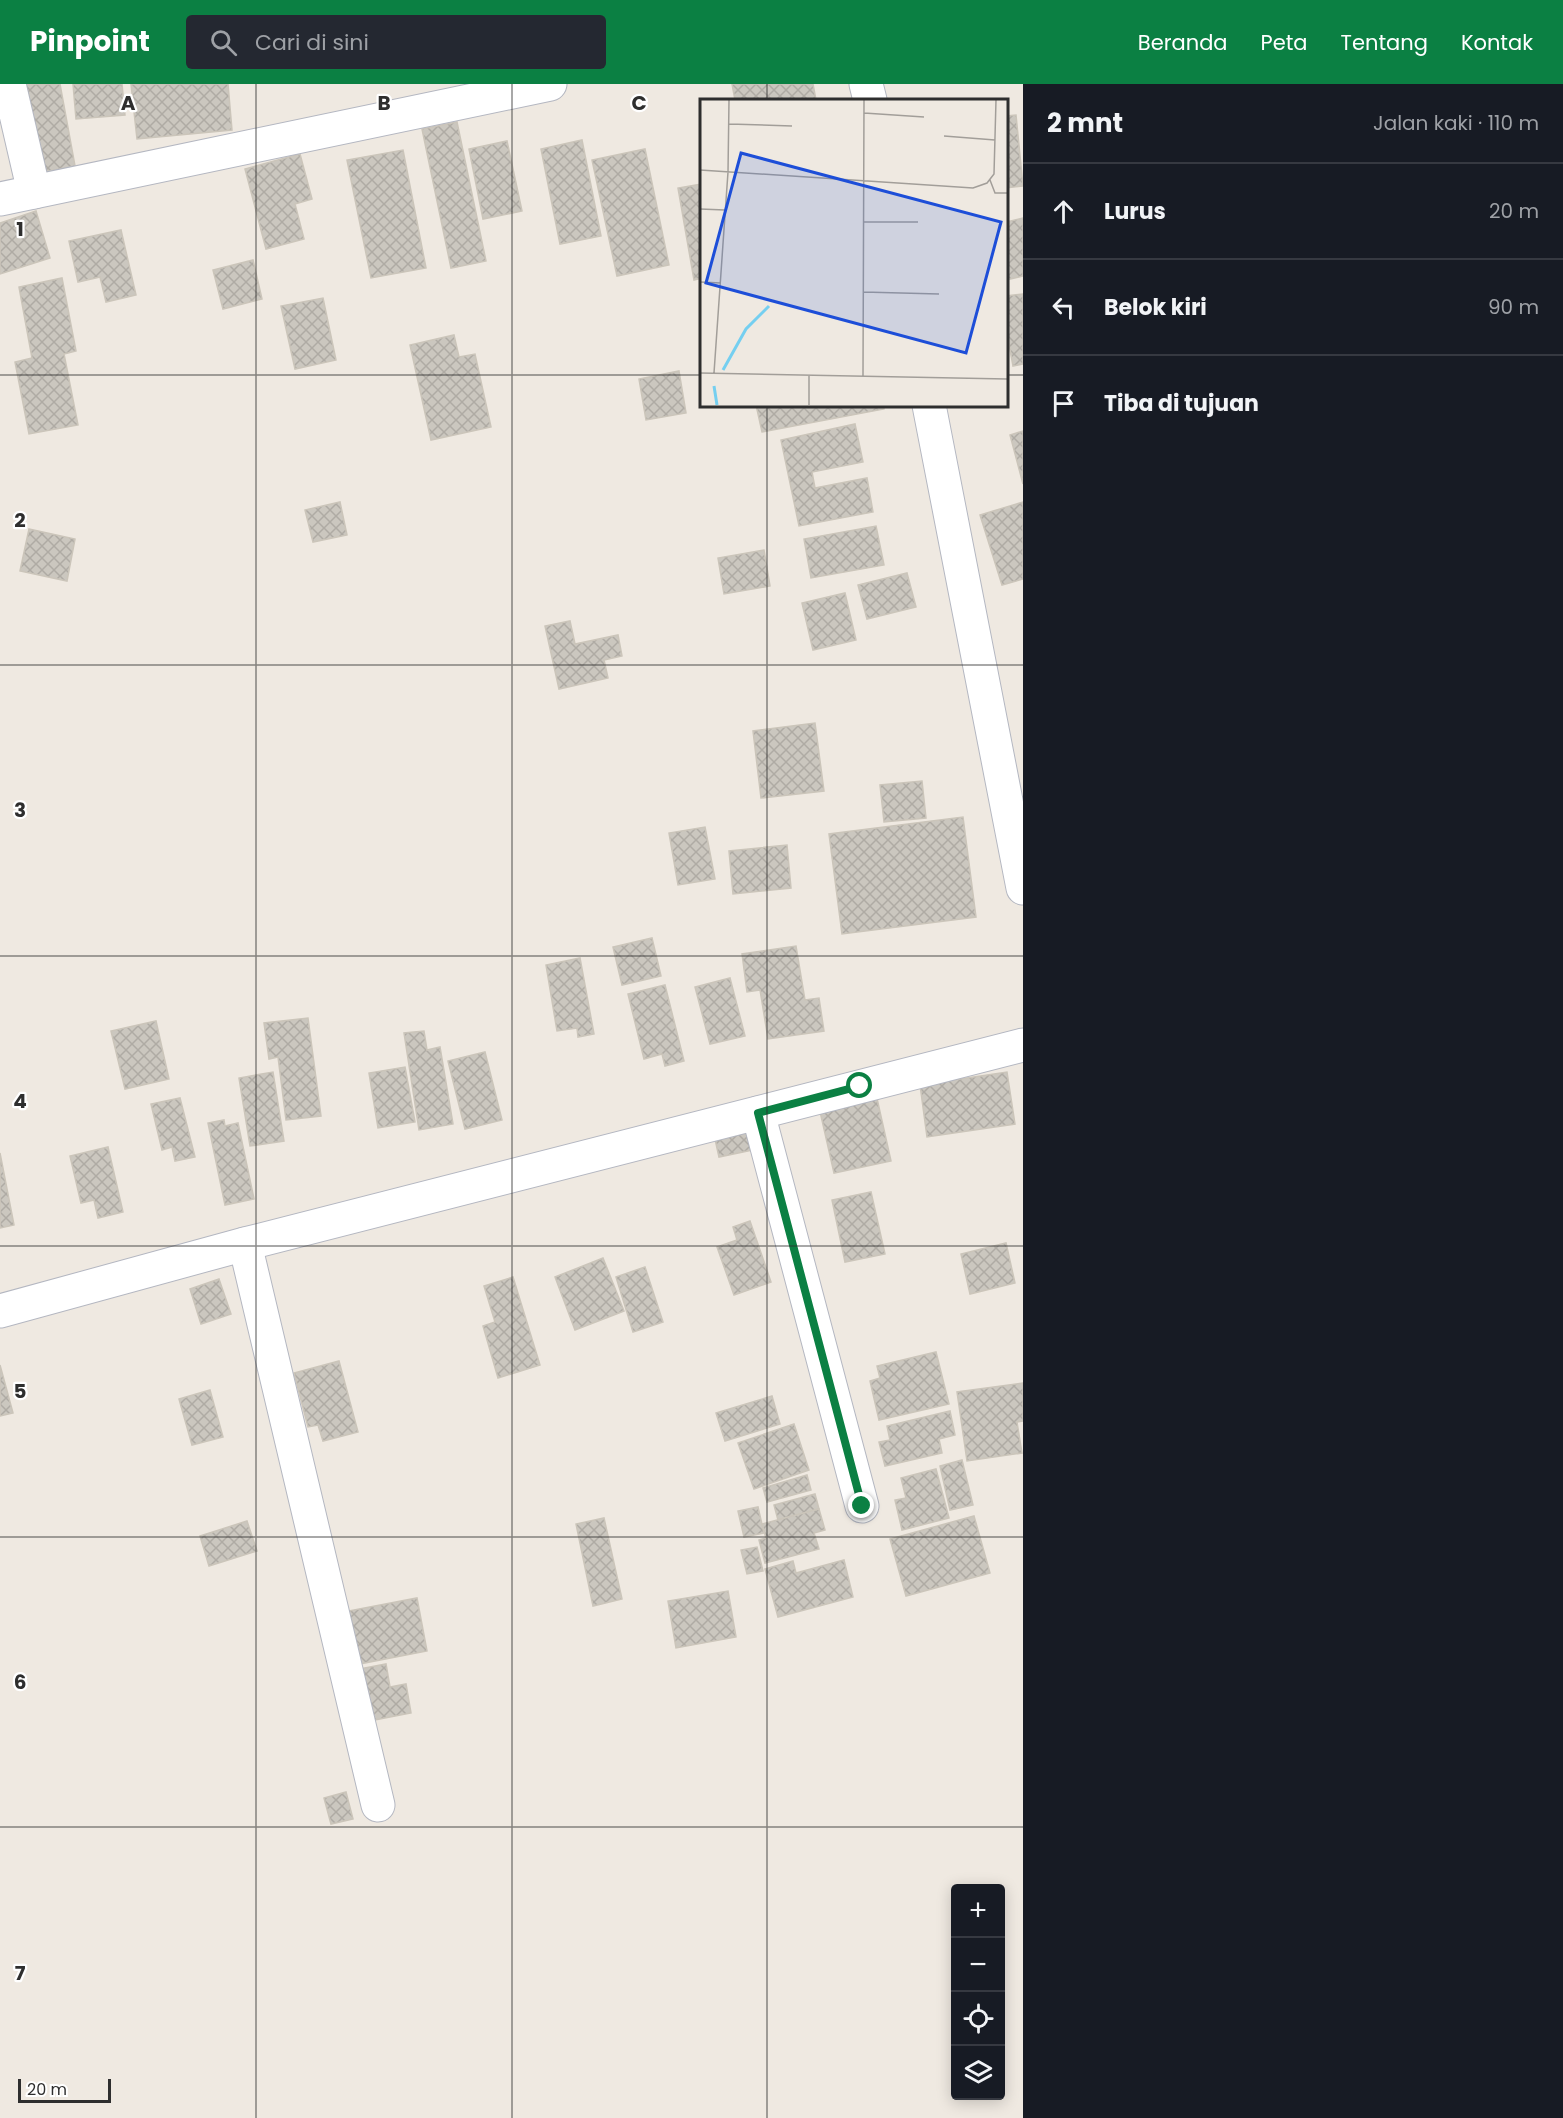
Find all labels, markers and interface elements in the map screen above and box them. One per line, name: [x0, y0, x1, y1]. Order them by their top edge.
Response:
search box: [186, 15, 606, 69]
text: Pinpoint: [30, 22, 150, 61]
icon: search: [207, 26, 240, 59]
text: Cari di sini: [255, 27, 369, 58]
text: Beranda: [1138, 28, 1228, 57]
text: Peta: [1261, 28, 1308, 57]
text: Tentang: [1341, 28, 1428, 57]
text: Kontak: [1461, 28, 1533, 57]
text: A: [121, 89, 136, 117]
text: B: [377, 89, 391, 117]
text: C: [631, 89, 647, 117]
inset map: [700, 99, 1008, 406]
text: 2 mnt: [1047, 105, 1123, 141]
text: Jalan kaki · 110 m: [1373, 109, 1539, 137]
icon: ahead: [1047, 195, 1080, 228]
text: Lurus: [1104, 196, 1166, 227]
text: 20 m: [1489, 197, 1539, 225]
text: 1: [16, 215, 24, 243]
icon: left: [1047, 291, 1080, 324]
text: Belok kiri: [1104, 292, 1207, 323]
text: 90 m: [1488, 293, 1539, 321]
icon: arrive: [1047, 387, 1080, 420]
text: Tiba di tujuan: [1104, 388, 1259, 419]
text: 2: [14, 506, 26, 534]
text: 3: [14, 796, 26, 824]
route start: [846, 1072, 872, 1098]
text: 4: [13, 1087, 27, 1115]
text: 5: [14, 1377, 27, 1405]
route end: [848, 1492, 874, 1518]
text: 6: [14, 1668, 26, 1696]
map controls: [951, 1884, 1005, 2100]
button: +: [951, 1884, 1005, 1938]
button: −: [951, 1938, 1005, 1992]
text: 7: [15, 1959, 26, 1987]
button: locate: [951, 1992, 1005, 2046]
button: layers: [951, 2046, 1005, 2100]
scale bar: [18, 2076, 111, 2104]
text: 20 m: [27, 2078, 67, 2101]

